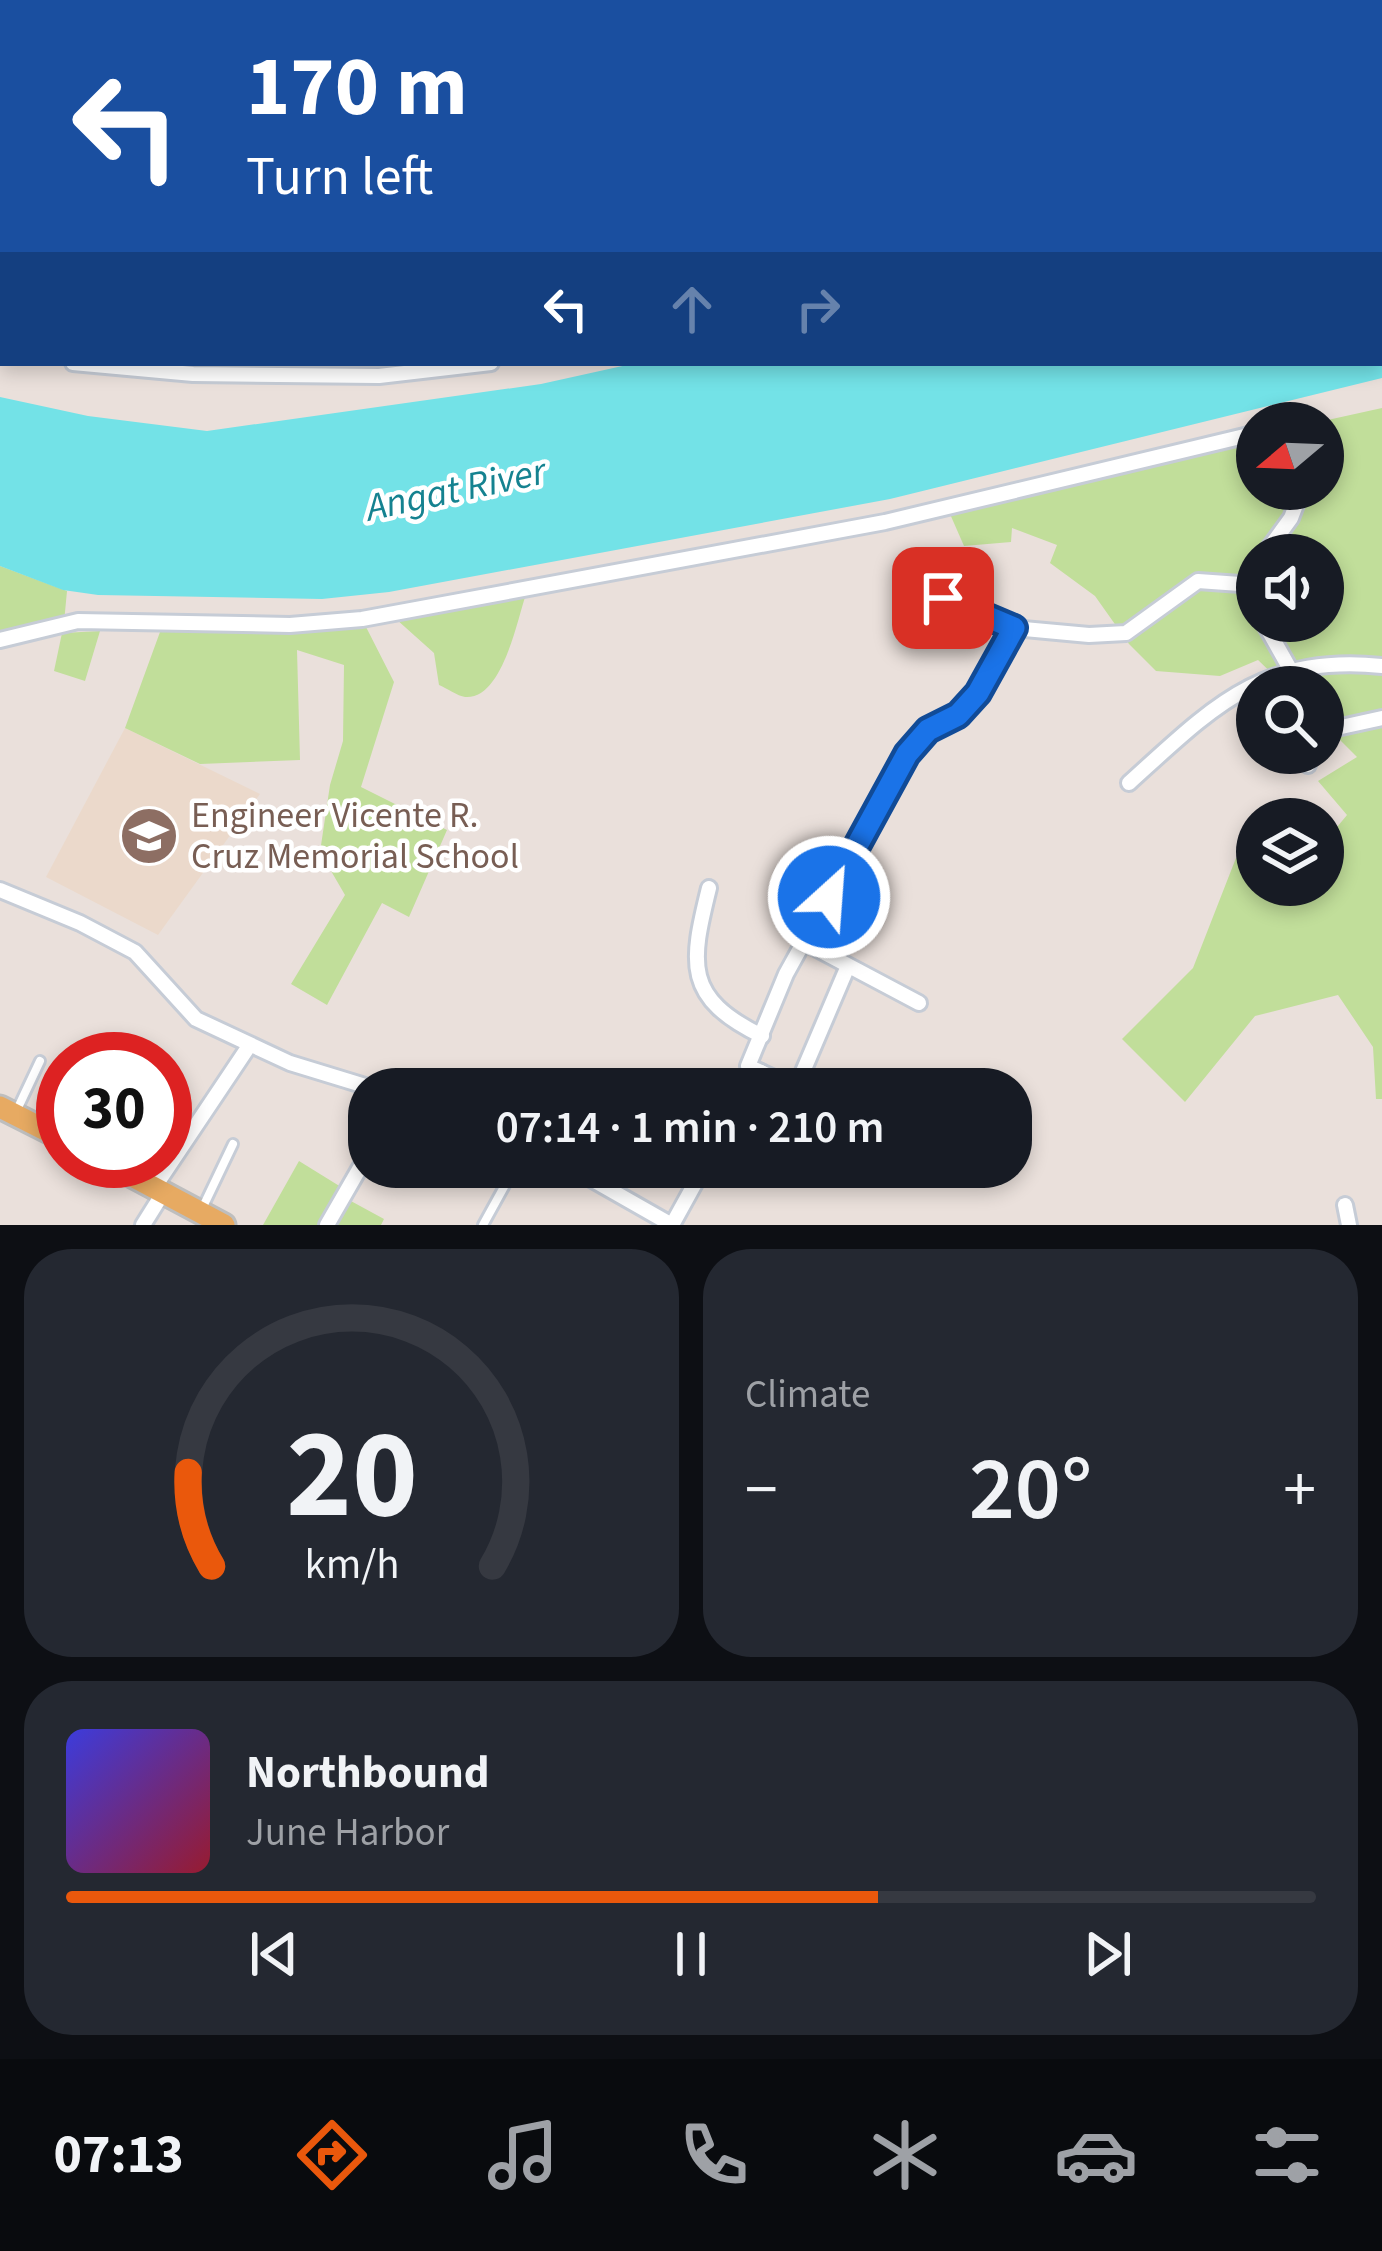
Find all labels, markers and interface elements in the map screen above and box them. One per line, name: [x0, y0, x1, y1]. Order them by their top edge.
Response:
text: 170 m: [246, 28, 468, 148]
icon: left: [48, 48, 204, 204]
text: Turn left: [246, 139, 433, 216]
icon: left: [533, 276, 599, 342]
icon: ahead: [659, 276, 725, 342]
icon: right: [785, 276, 851, 342]
north arrow: [1236, 402, 1344, 510]
map controls: [1236, 402, 1344, 906]
water label: Angat River: [359, 443, 553, 537]
button: sound: [1236, 534, 1344, 642]
pin: [892, 547, 994, 649]
icon: arrive: [910, 565, 976, 631]
button: search: [1236, 666, 1344, 774]
place label: Engineer Vicente R. Cruz Memorial School: [191, 790, 519, 882]
button: layers: [1236, 798, 1344, 906]
school or university icon: Engineer Vicente R. Cruz Memorial School: [118, 805, 180, 867]
position arrow: [766, 834, 892, 960]
speed limit sign: 30: [36, 1032, 192, 1188]
text: 07:14 · 1 min · 210 m: [496, 1096, 884, 1160]
text: Climate: [745, 1367, 870, 1423]
text: 20: [286, 1387, 417, 1565]
text: 20°: [969, 1426, 1092, 1554]
text: −: [745, 1443, 778, 1537]
text: +: [1283, 1443, 1316, 1537]
text: km/h: [304, 1534, 399, 1595]
text: Northbound: [246, 1741, 490, 1805]
text: June Harbor: [246, 1805, 449, 1861]
icon: previous: [241, 1921, 307, 1987]
icon: pause: [658, 1921, 724, 1987]
icon: next: [1075, 1921, 1141, 1987]
icon: directions: [290, 2113, 374, 2197]
icon: music: [481, 2113, 565, 2197]
icon: phone: [672, 2113, 756, 2197]
icon: climate: [863, 2113, 947, 2197]
icon: car: [1054, 2113, 1138, 2197]
icon: filters: [1245, 2113, 1329, 2197]
text: 07:13: [53, 2117, 184, 2194]

